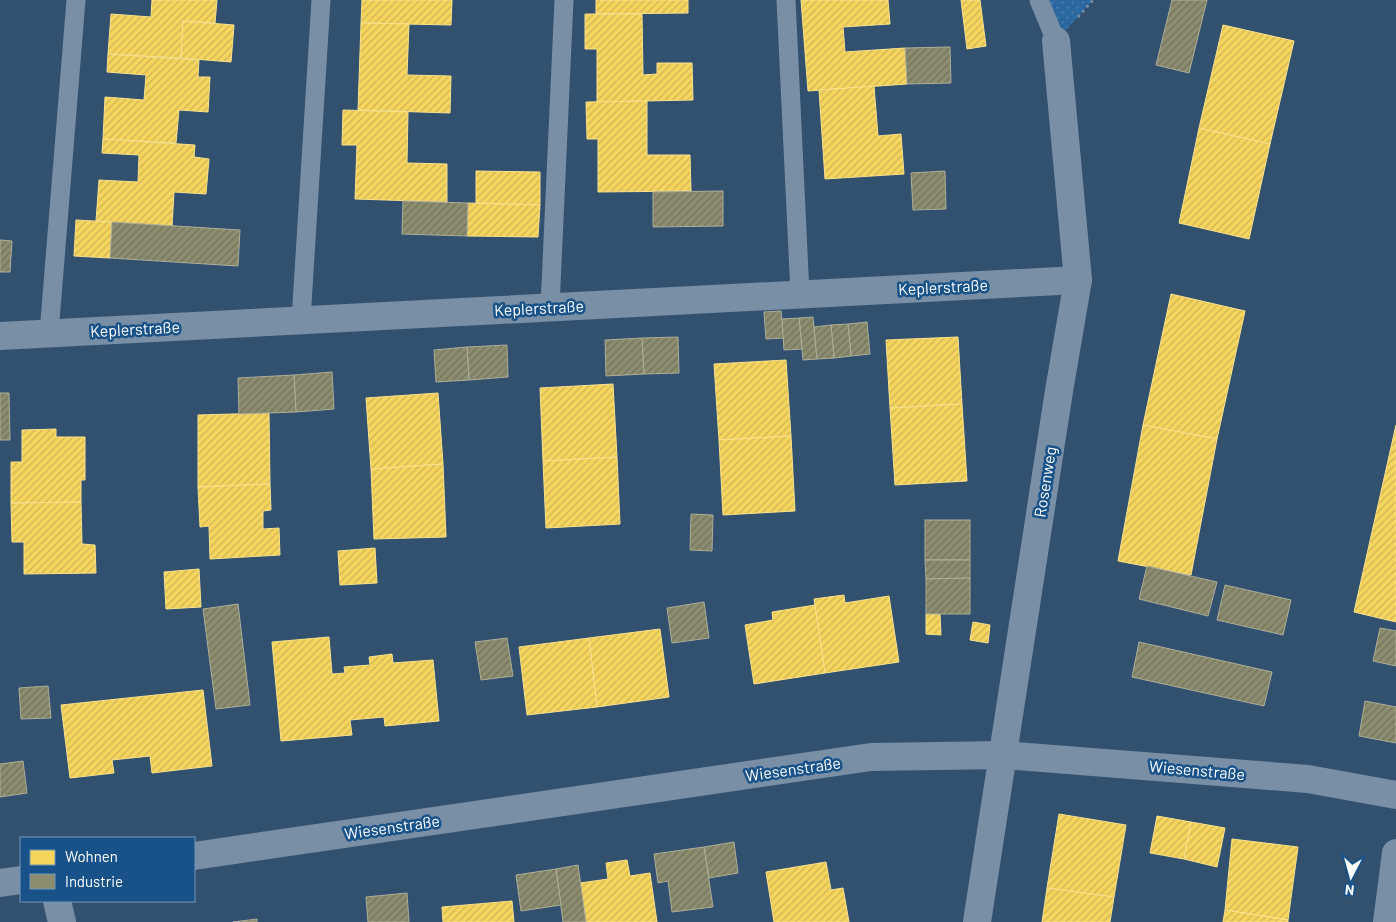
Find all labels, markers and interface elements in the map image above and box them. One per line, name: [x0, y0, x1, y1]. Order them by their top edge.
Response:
street label: Keplerstraße: [898, 275, 988, 298]
street label: Keplerstraße: [494, 296, 584, 319]
street label: Keplerstraße: [90, 317, 180, 340]
street label: Rosenweg: [1030, 445, 1059, 519]
street label: Wiesenstraße: [744, 752, 842, 785]
street label: Wiesenstraße: [1148, 756, 1246, 783]
street label: Wiesenstraße: [343, 810, 441, 843]
legend: [20, 837, 195, 902]
text: Wohnen: [65, 847, 118, 865]
north arrow: [1326, 852, 1376, 902]
text: Industrie: [65, 872, 123, 890]
text: N: [1344, 881, 1355, 899]

